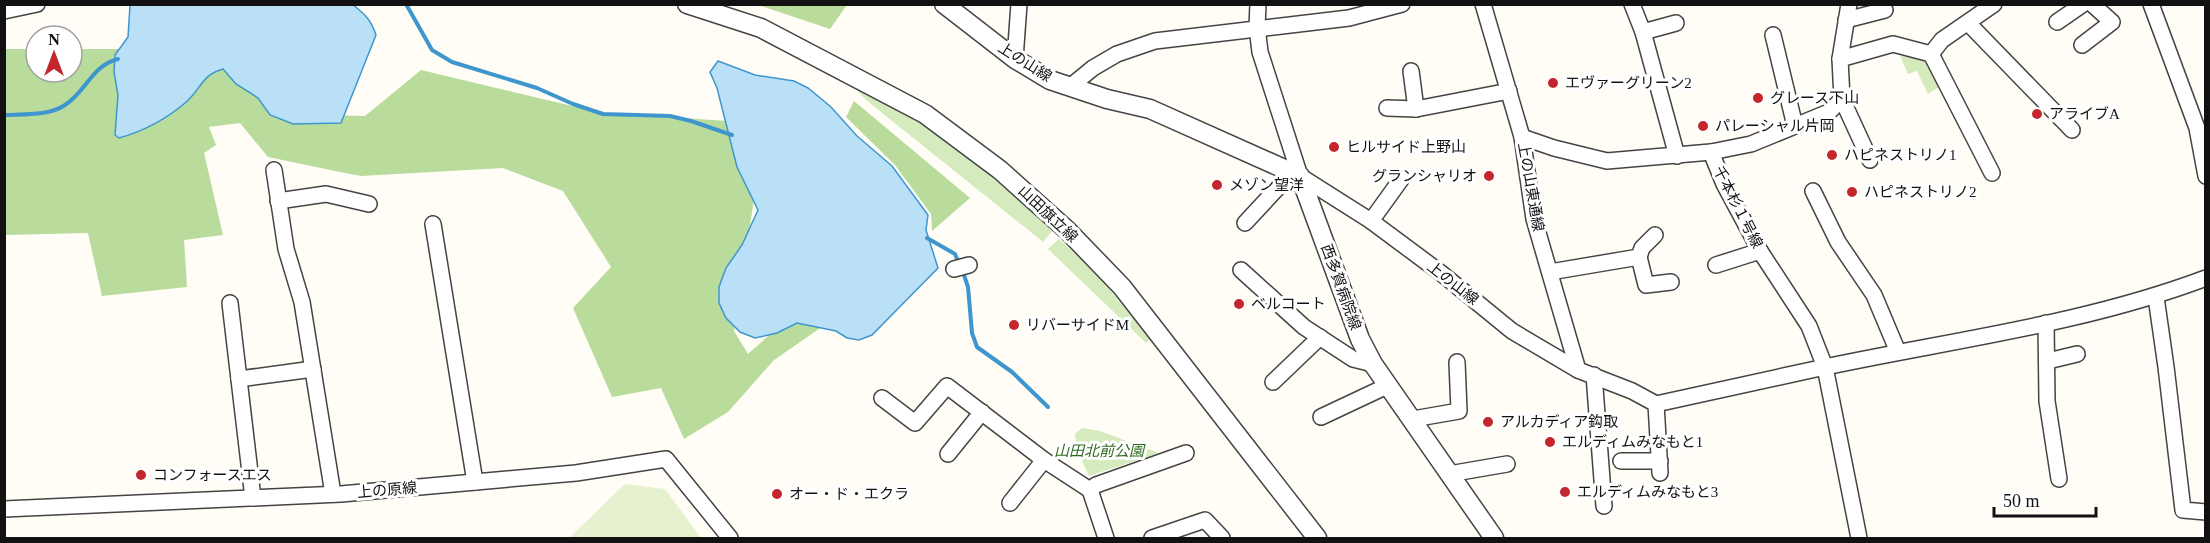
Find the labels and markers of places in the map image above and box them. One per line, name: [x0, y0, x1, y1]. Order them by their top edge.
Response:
place label: エヴァーグリーン2: [1565, 75, 1692, 91]
marker: エヴァーグリーン2: [1546, 76, 1560, 90]
place label: グレース下山: [1770, 90, 1859, 106]
marker: グレース下山: [1751, 91, 1765, 105]
place label: アライブA: [2049, 106, 2120, 122]
marker: アライブA: [2030, 107, 2044, 121]
place label: パレーシャル片岡: [1715, 118, 1835, 134]
marker: パレーシャル片岡: [1696, 119, 1710, 133]
place label: ヒルサイド上野山: [1346, 139, 1466, 155]
marker: ヒルサイド上野山: [1327, 140, 1341, 154]
place label: ハピネストリノ1: [1844, 147, 1957, 163]
marker: ハピネストリノ1: [1825, 148, 1839, 162]
place label: グランシャリオ: [1372, 168, 1477, 184]
marker: グランシャリオ: [1482, 169, 1496, 183]
place label: メゾン望洋: [1229, 177, 1304, 193]
marker: メゾン望洋: [1210, 178, 1224, 192]
place label: ハピネストリノ2: [1864, 184, 1977, 200]
marker: ハピネストリノ2: [1845, 185, 1859, 199]
place label: ベルコート: [1251, 296, 1326, 312]
marker: ベルコート: [1232, 297, 1246, 311]
place label: リバーサイドM: [1026, 317, 1129, 333]
marker: リバーサイドM: [1007, 318, 1021, 332]
place label: アルカディア鈎取: [1500, 413, 1618, 430]
marker: アルカディア鈎取: [1481, 415, 1495, 429]
place label: エルディムみなもと1: [1562, 434, 1703, 450]
marker: エルディムみなもと1: [1543, 435, 1557, 449]
place label: コンフォースエス: [153, 467, 272, 483]
marker: コンフォースエス: [134, 468, 148, 482]
place label: エルディムみなもと3: [1577, 484, 1718, 500]
marker: エルディムみなもと3: [1558, 485, 1572, 499]
place label: オー・ド・エクラ: [789, 486, 909, 502]
marker: オー・ド・エクラ: [770, 487, 784, 501]

